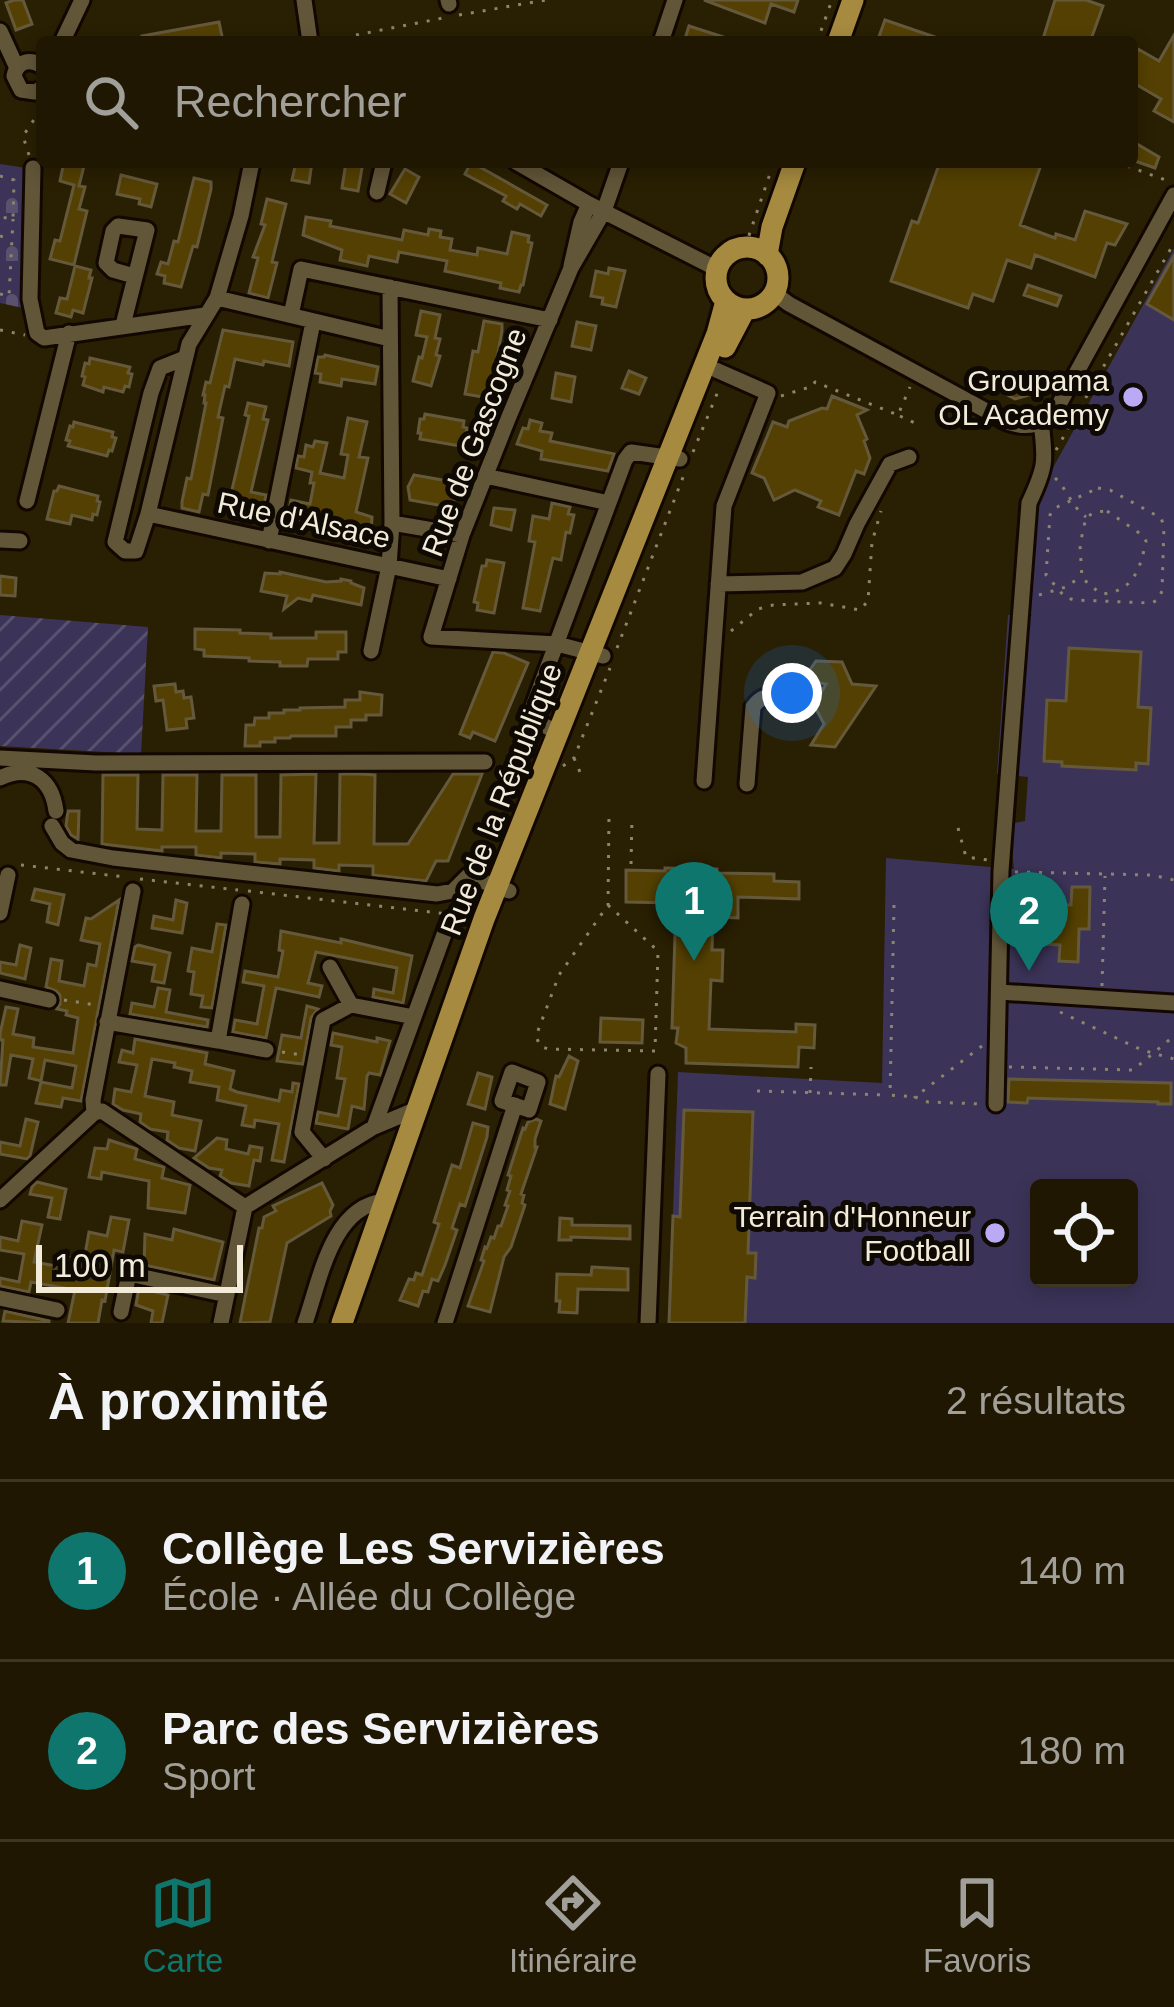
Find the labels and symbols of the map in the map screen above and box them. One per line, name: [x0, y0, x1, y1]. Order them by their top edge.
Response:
street label: Rue de Gascogne: [415, 323, 533, 561]
place label: Groupama OL Academy: [938, 364, 1109, 431]
marker: Groupama OL Academy: [1120, 384, 1146, 410]
street label: Rue d'Alsace: [215, 486, 393, 554]
street label: Rue de la République: [434, 658, 568, 940]
your location: [762, 663, 822, 723]
pin: 1: [655, 862, 733, 961]
pin: 2: [990, 872, 1068, 971]
place label: Terrain d'Honneur Football: [733, 1200, 971, 1267]
marker: Terrain d'Honneur Football: [982, 1220, 1008, 1246]
scale bar: [36, 1239, 243, 1292]

